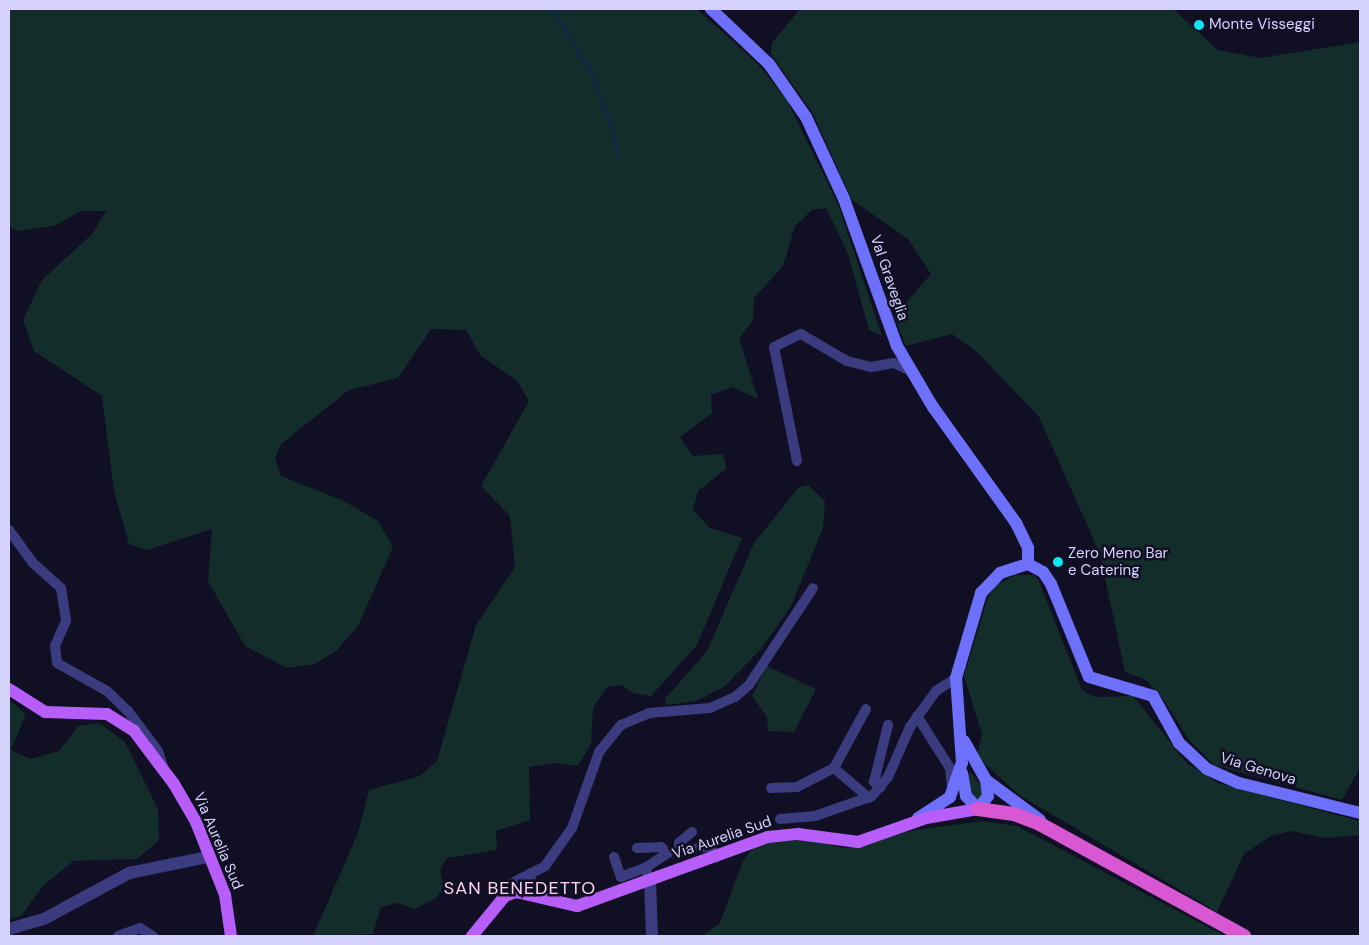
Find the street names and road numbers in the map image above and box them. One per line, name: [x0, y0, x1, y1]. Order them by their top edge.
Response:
street label: Val Graveglia: [866, 233, 912, 323]
street label: Via Genova: [1218, 749, 1298, 789]
street label: Via Aurelia Sud: [189, 790, 247, 892]
street label: Via Aurelia Sud: [670, 813, 774, 863]

